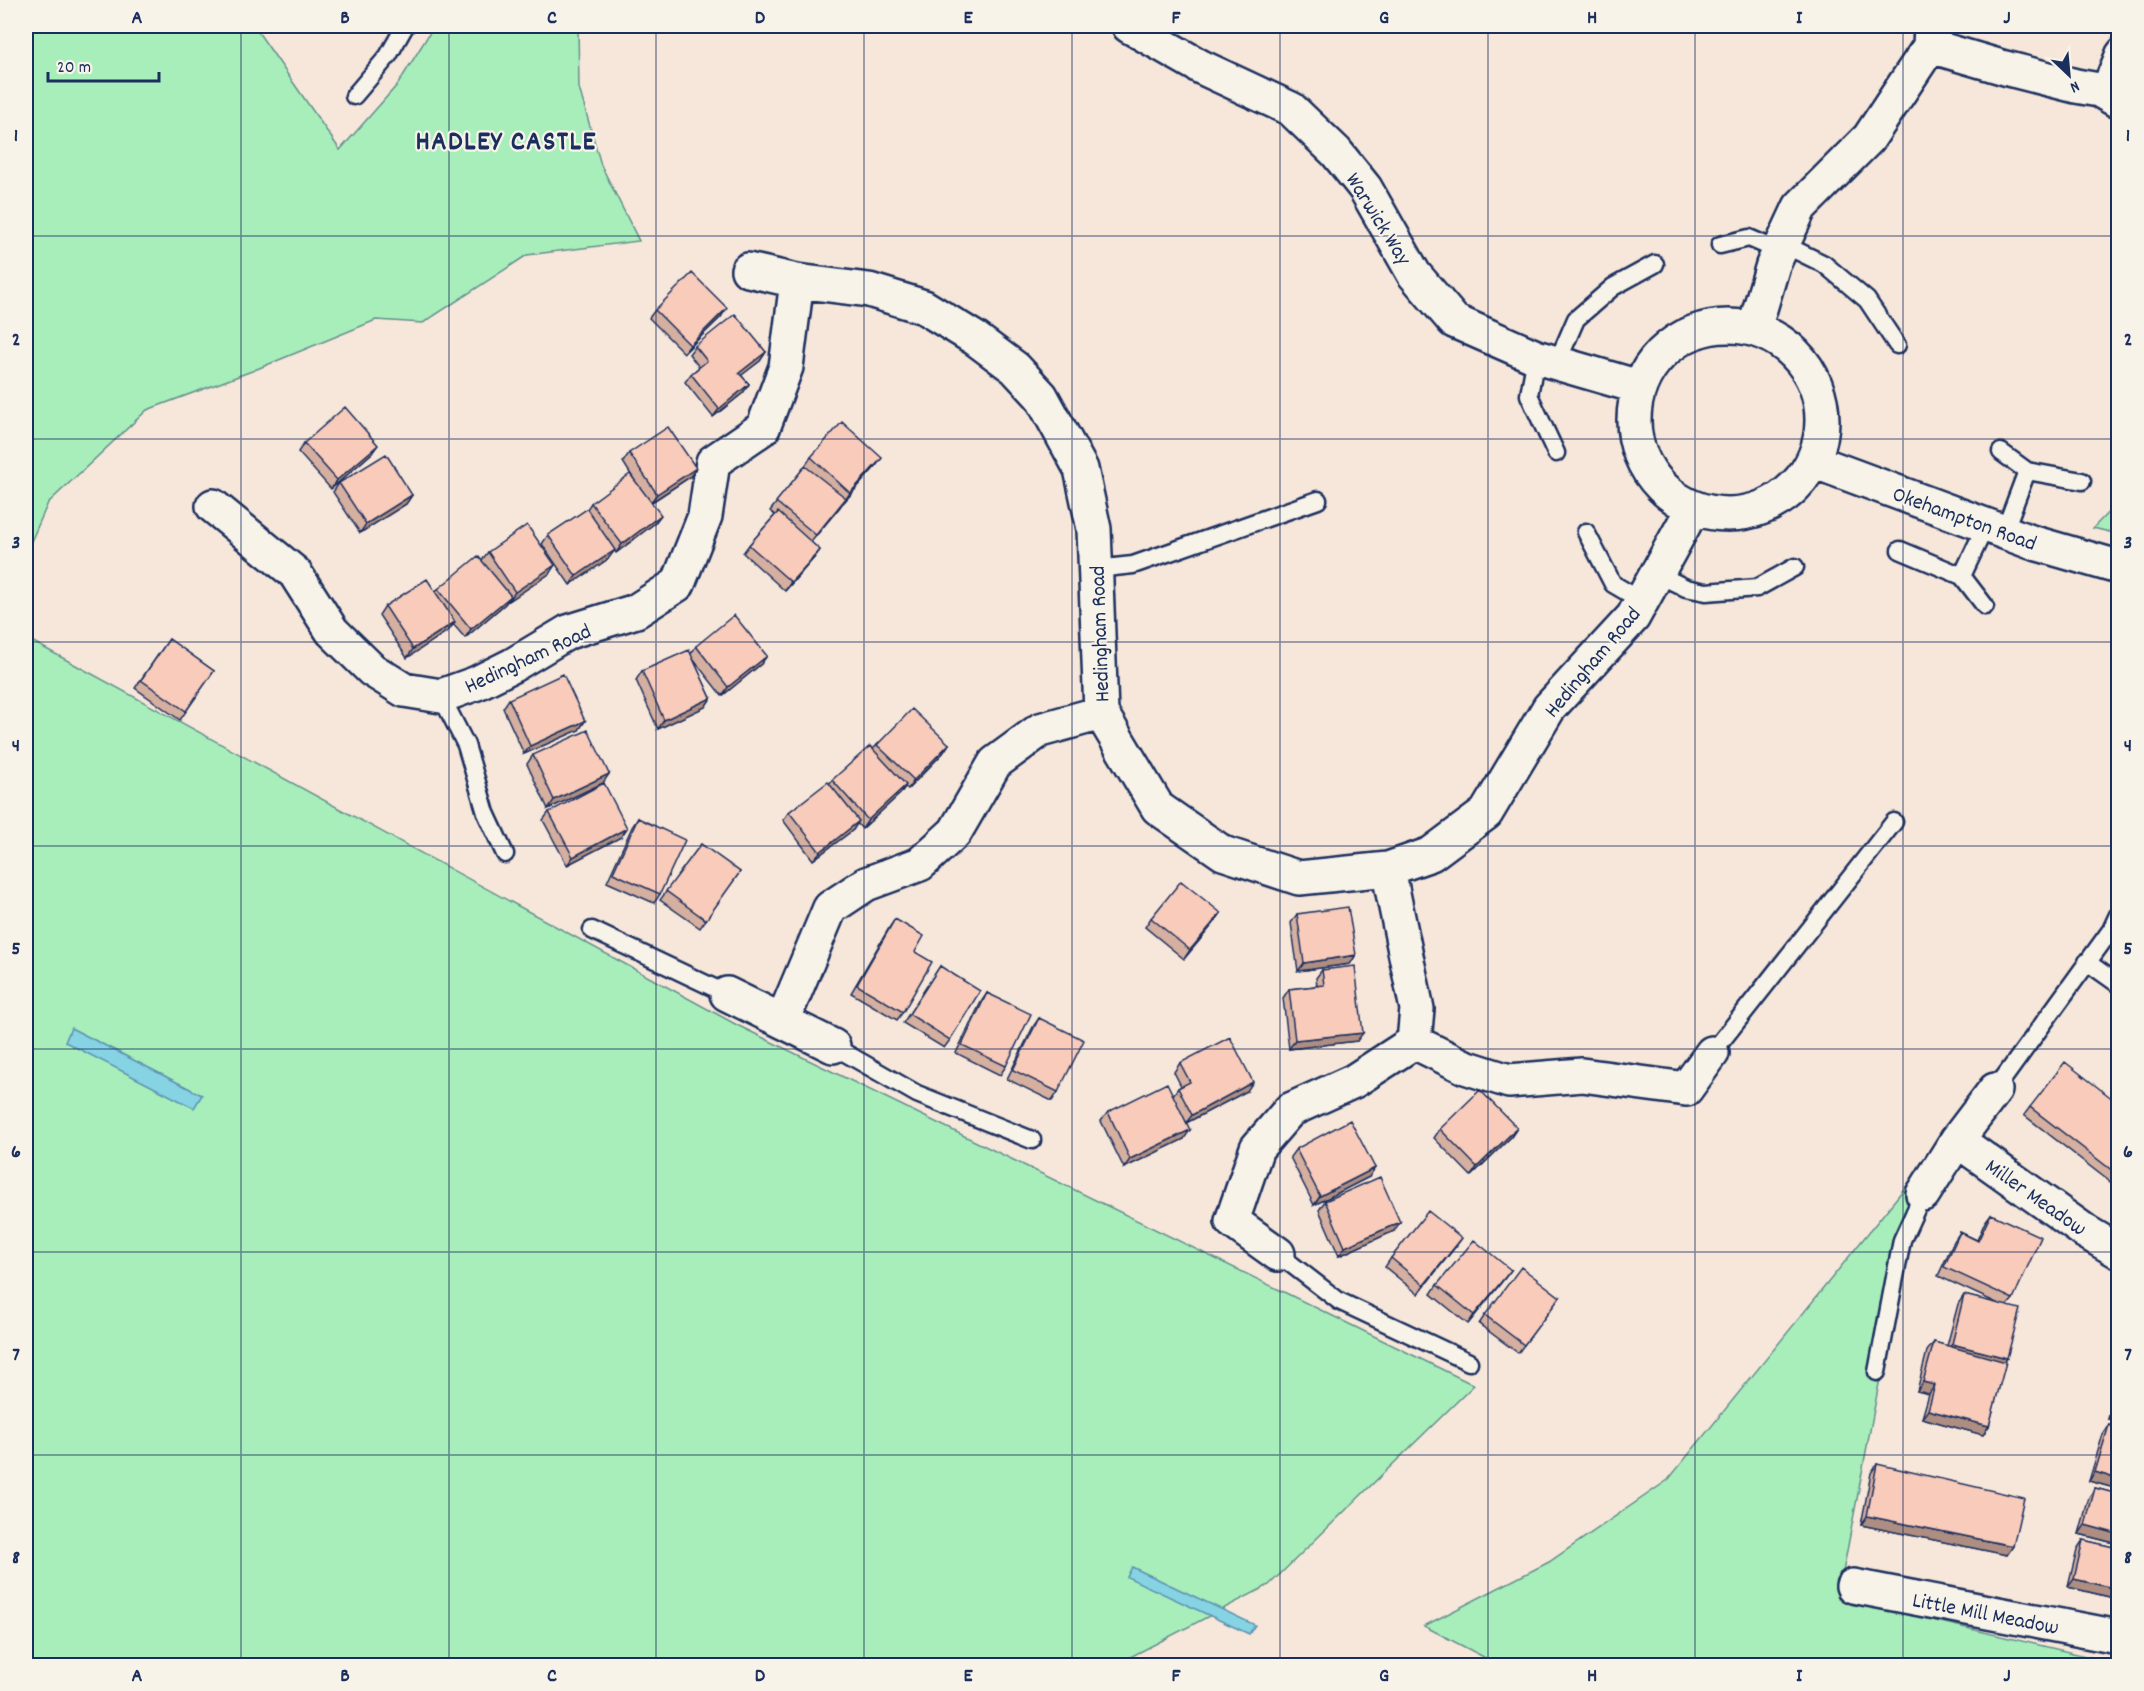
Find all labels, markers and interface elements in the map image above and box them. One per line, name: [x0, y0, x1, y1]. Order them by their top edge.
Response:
text: A: [132, 5, 143, 33]
text: B: [340, 5, 350, 33]
text: C: [547, 5, 557, 33]
text: D: [755, 5, 766, 33]
text: E: [963, 5, 973, 33]
text: F: [1172, 5, 1182, 33]
text: G: [1379, 5, 1389, 33]
text: H: [1587, 5, 1597, 33]
text: I: [1796, 5, 1803, 33]
text: J: [2003, 5, 2011, 33]
scale bar: [48, 45, 159, 83]
north arrow: [2039, 45, 2099, 105]
text: 20 m: [57, 56, 91, 81]
text: N: [2066, 74, 2083, 98]
text: 1: [14, 123, 18, 151]
text: 1: [2126, 123, 2130, 151]
district label: HADLEY CASTLE: [415, 124, 597, 164]
street label: Warwick Way: [1336, 168, 1418, 273]
text: 2: [12, 327, 20, 355]
text: 2: [2124, 327, 2132, 355]
street label: Okehampton Road: [1887, 480, 2040, 561]
text: 3: [12, 530, 20, 558]
text: 3: [2124, 530, 2132, 558]
street label: Hedingham Road: [1084, 565, 1119, 703]
street label: Hedingham Road: [1538, 601, 1650, 726]
street label: Hedingham Road: [460, 617, 597, 703]
text: 4: [12, 733, 20, 761]
text: 4: [2124, 733, 2132, 761]
text: 5: [11, 936, 21, 964]
text: 5: [2123, 936, 2133, 964]
text: 6: [11, 1139, 21, 1167]
text: 6: [2123, 1139, 2133, 1167]
street label: Miller Meadow: [1978, 1152, 2092, 1245]
text: 7: [12, 1342, 20, 1370]
text: 7: [2124, 1342, 2132, 1370]
text: 8: [12, 1545, 20, 1573]
text: 8: [2124, 1545, 2132, 1573]
street label: Little Mill Meadow: [1909, 1586, 2061, 1645]
text: A: [132, 1663, 143, 1691]
text: B: [340, 1663, 350, 1691]
text: C: [547, 1663, 557, 1691]
text: D: [755, 1663, 766, 1691]
text: E: [963, 1663, 973, 1691]
text: F: [1172, 1663, 1182, 1691]
text: G: [1379, 1663, 1389, 1691]
text: H: [1587, 1663, 1597, 1691]
text: I: [1796, 1663, 1803, 1691]
text: J: [2003, 1663, 2011, 1691]

